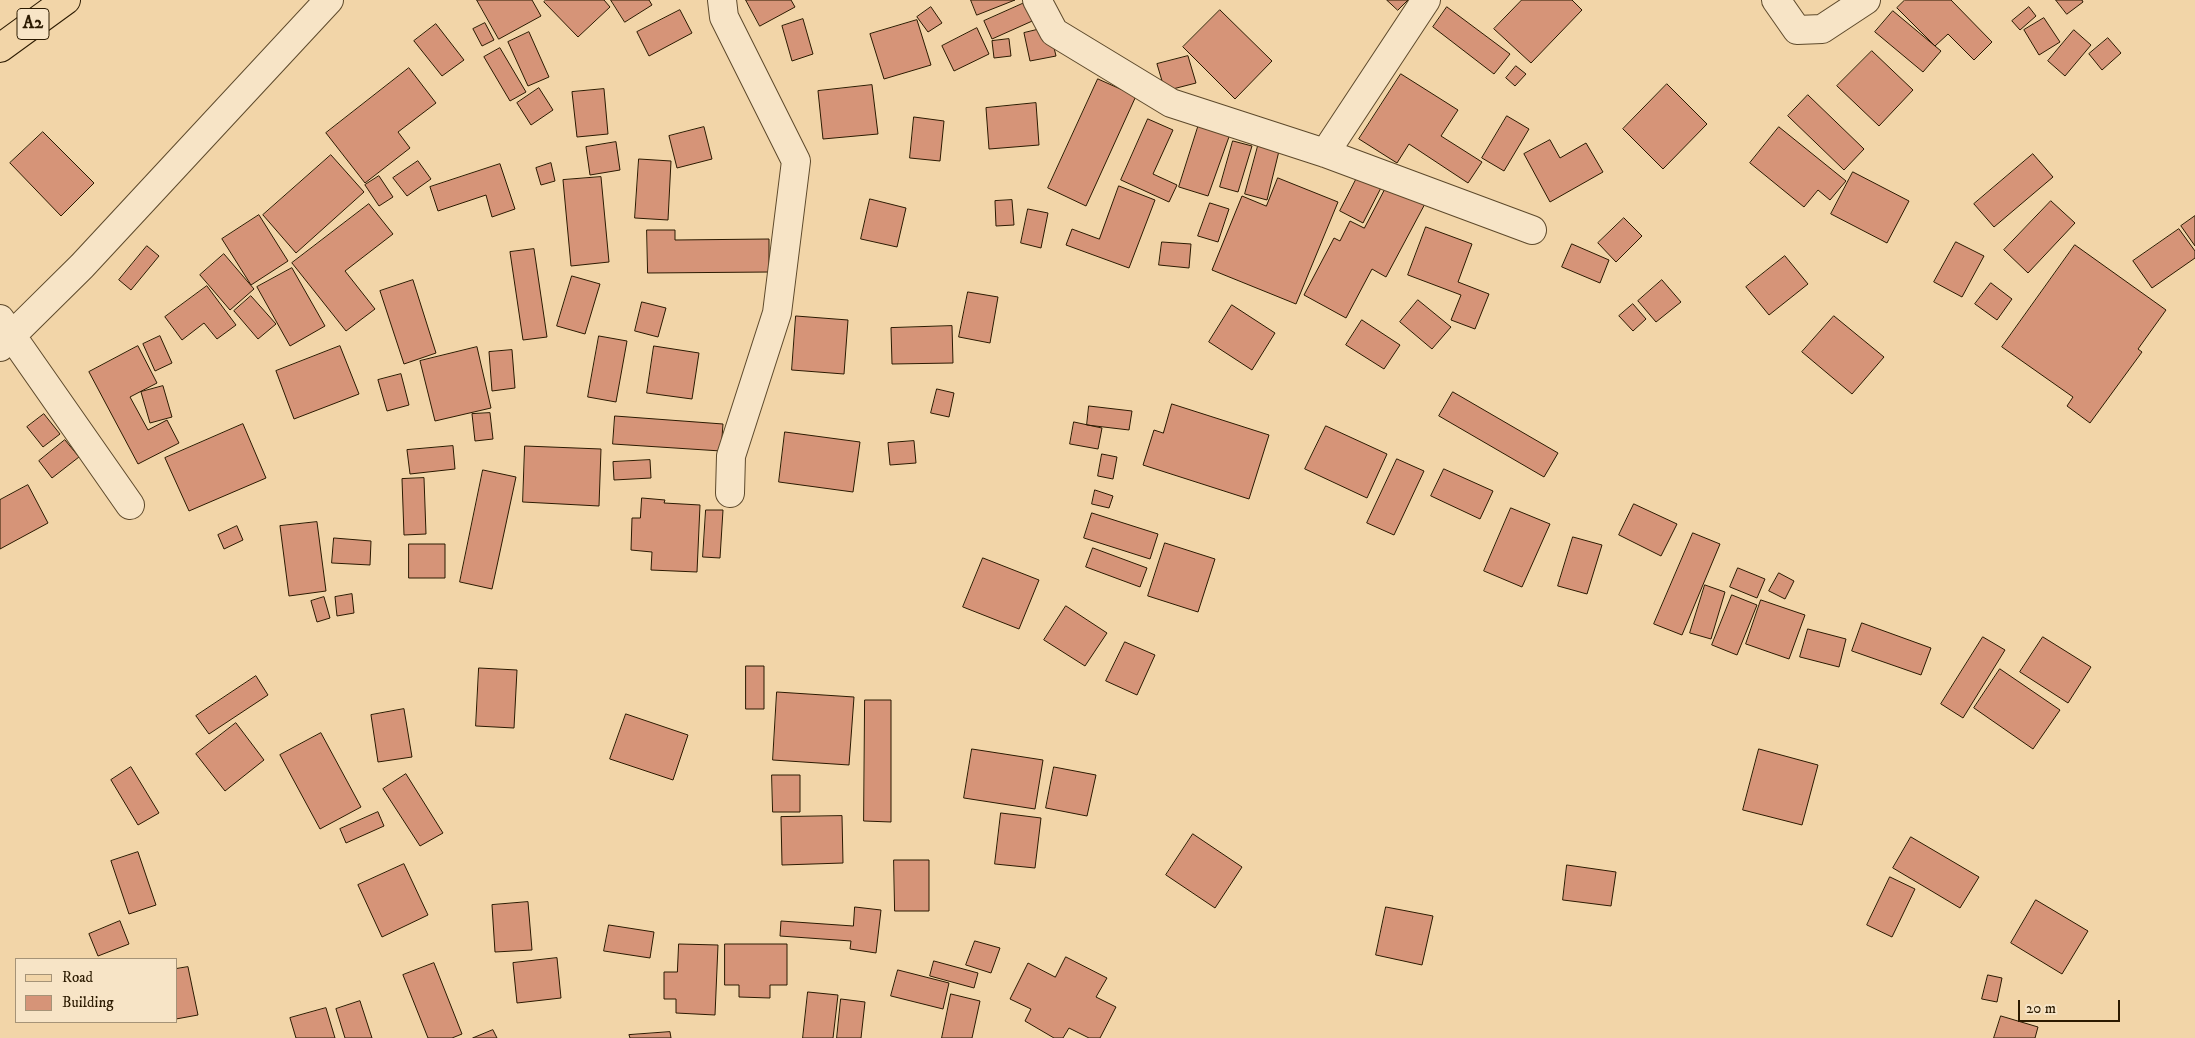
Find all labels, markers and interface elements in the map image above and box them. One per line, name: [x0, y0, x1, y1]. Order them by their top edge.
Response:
road number: A2: [17, 8, 49, 40]
legend: [15, 958, 178, 1023]
text: Road: [62, 968, 93, 987]
scale bar: [2020, 990, 2122, 1022]
text: Building: [62, 993, 114, 1012]
text: 20 m: [2026, 999, 2056, 1018]

